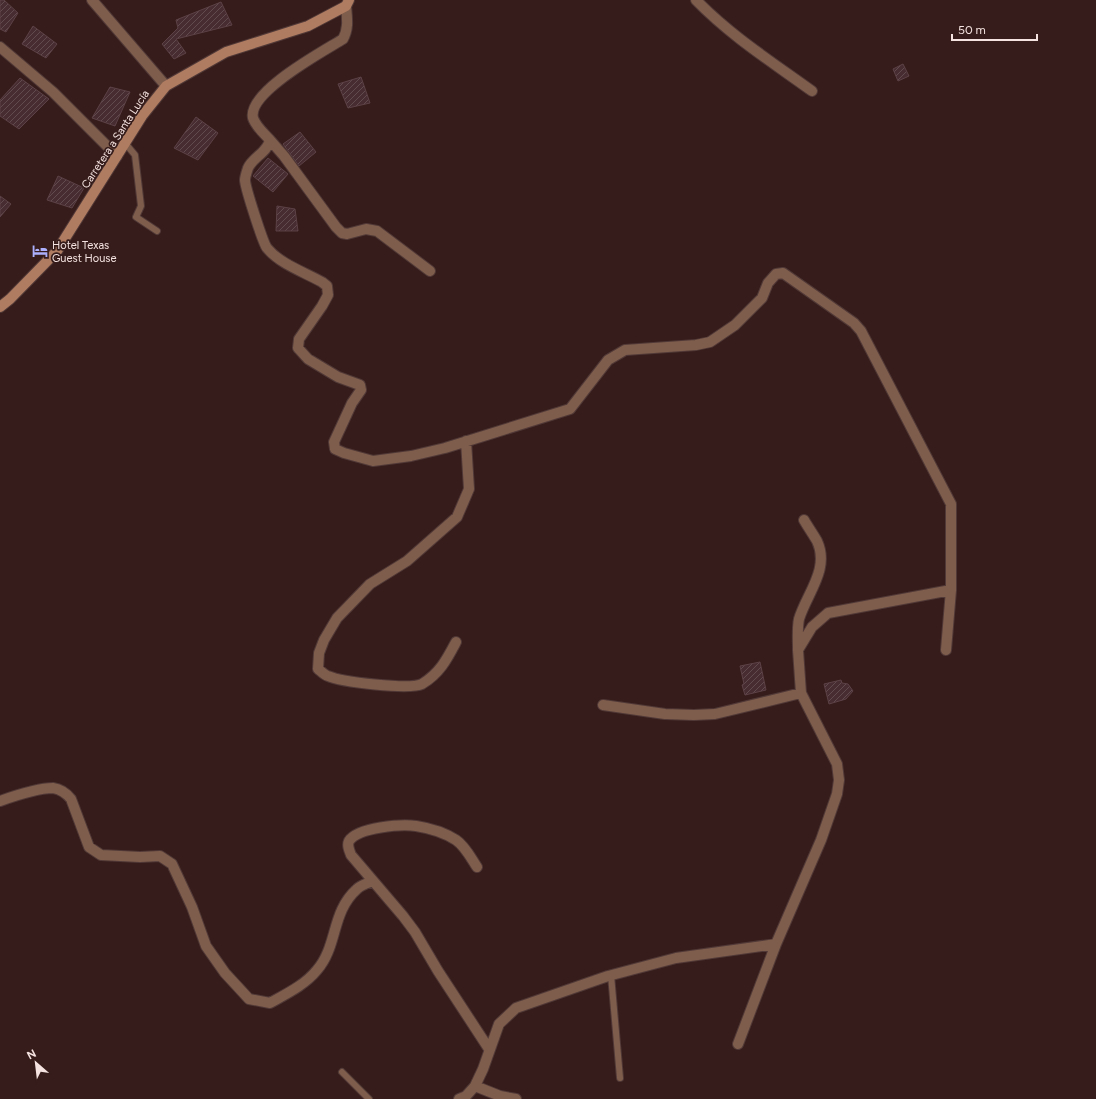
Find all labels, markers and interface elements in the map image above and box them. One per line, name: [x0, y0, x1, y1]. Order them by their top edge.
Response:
scale bar: [952, 16, 1037, 42]
text: 50 m: [958, 23, 986, 37]
street label: Carretera a Santa Lucía: [79, 88, 152, 191]
place label: Hotel Texas Guest House: [52, 239, 116, 265]
hotel icon: Hotel Texas Guest House: [31, 242, 49, 260]
north arrow: [16, 1043, 56, 1083]
text: N: [25, 1047, 38, 1062]

